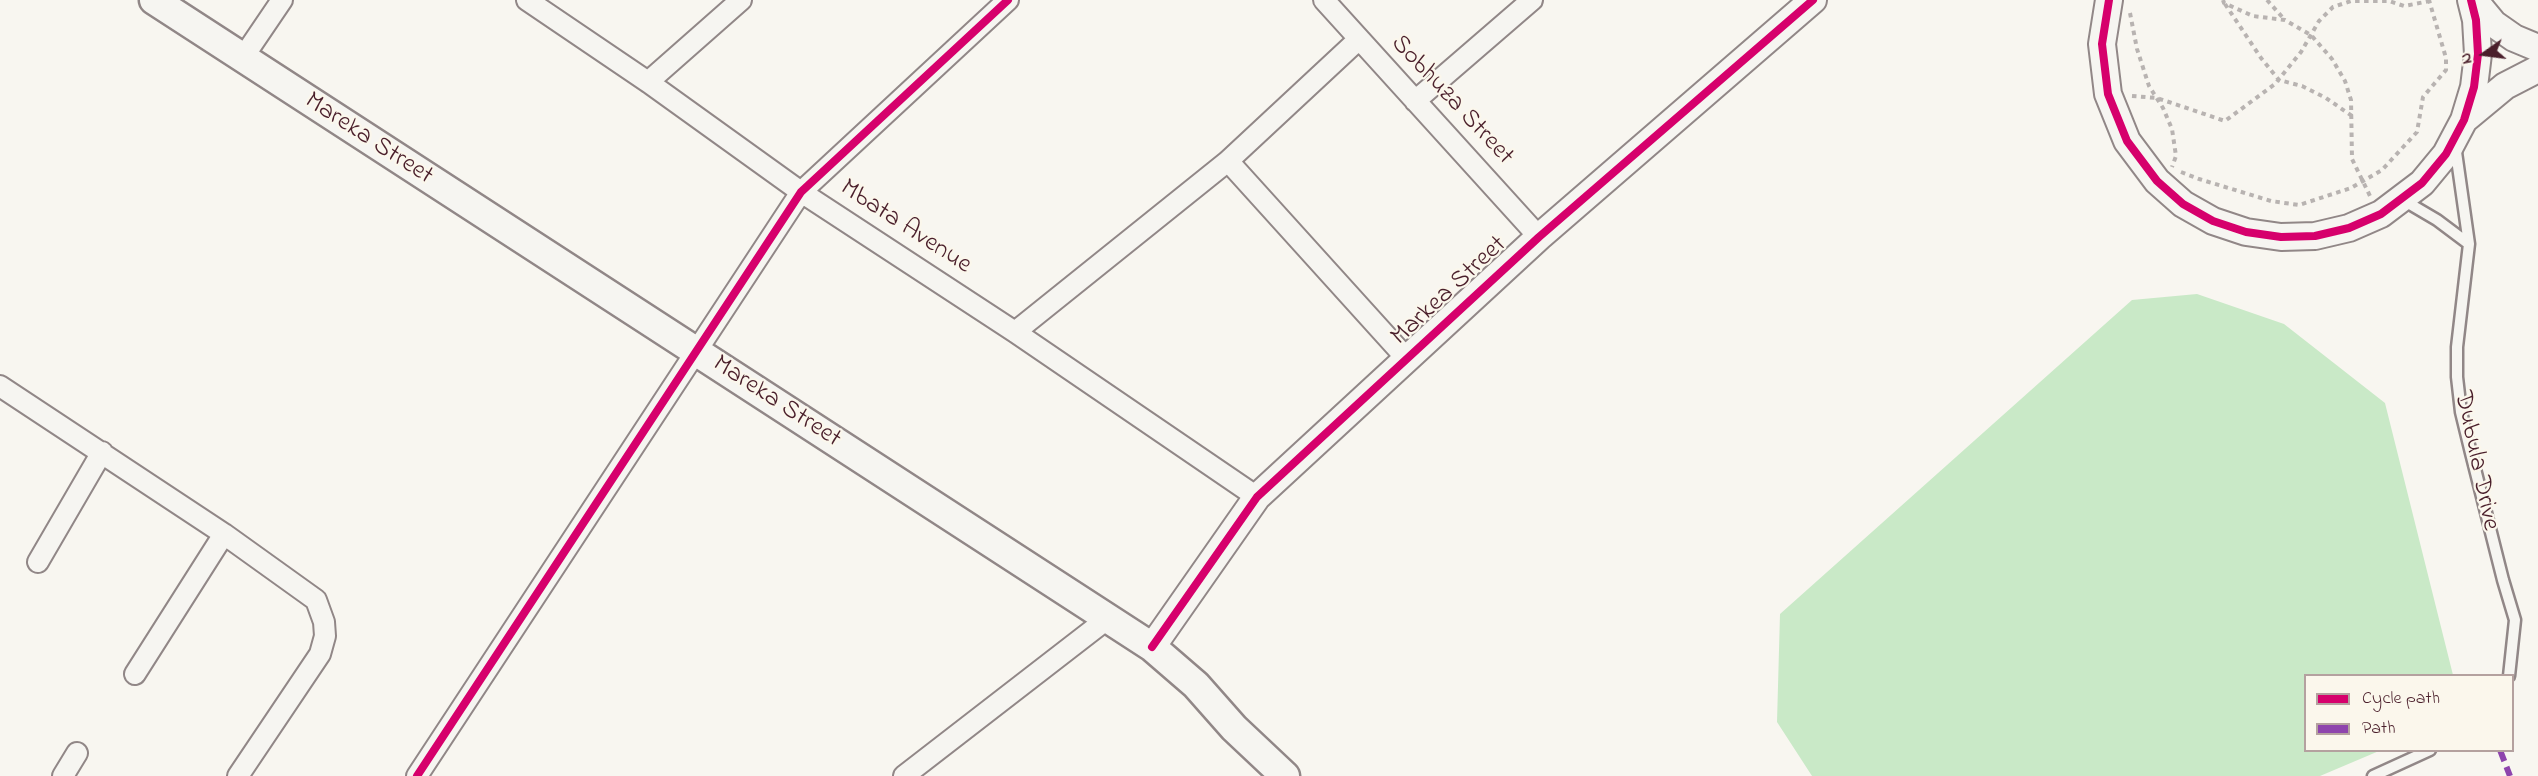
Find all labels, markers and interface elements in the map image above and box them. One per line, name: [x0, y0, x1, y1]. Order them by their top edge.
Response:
north arrow: [2454, 24, 2514, 84]
street label: Sobhuza Street: [1383, 29, 1519, 173]
text: N: [2454, 50, 2479, 67]
street label: Mareka Street: [298, 87, 438, 193]
street label: Mbata Avenue: [833, 174, 977, 282]
street label: Markea Street: [1386, 230, 1514, 354]
street label: Mareka Street: [706, 350, 846, 456]
street label: Dubula Drive: [2445, 389, 2505, 533]
legend: [2304, 674, 2514, 752]
text: Cycle path: [2362, 686, 2440, 712]
text: Path: [2362, 716, 2396, 742]

